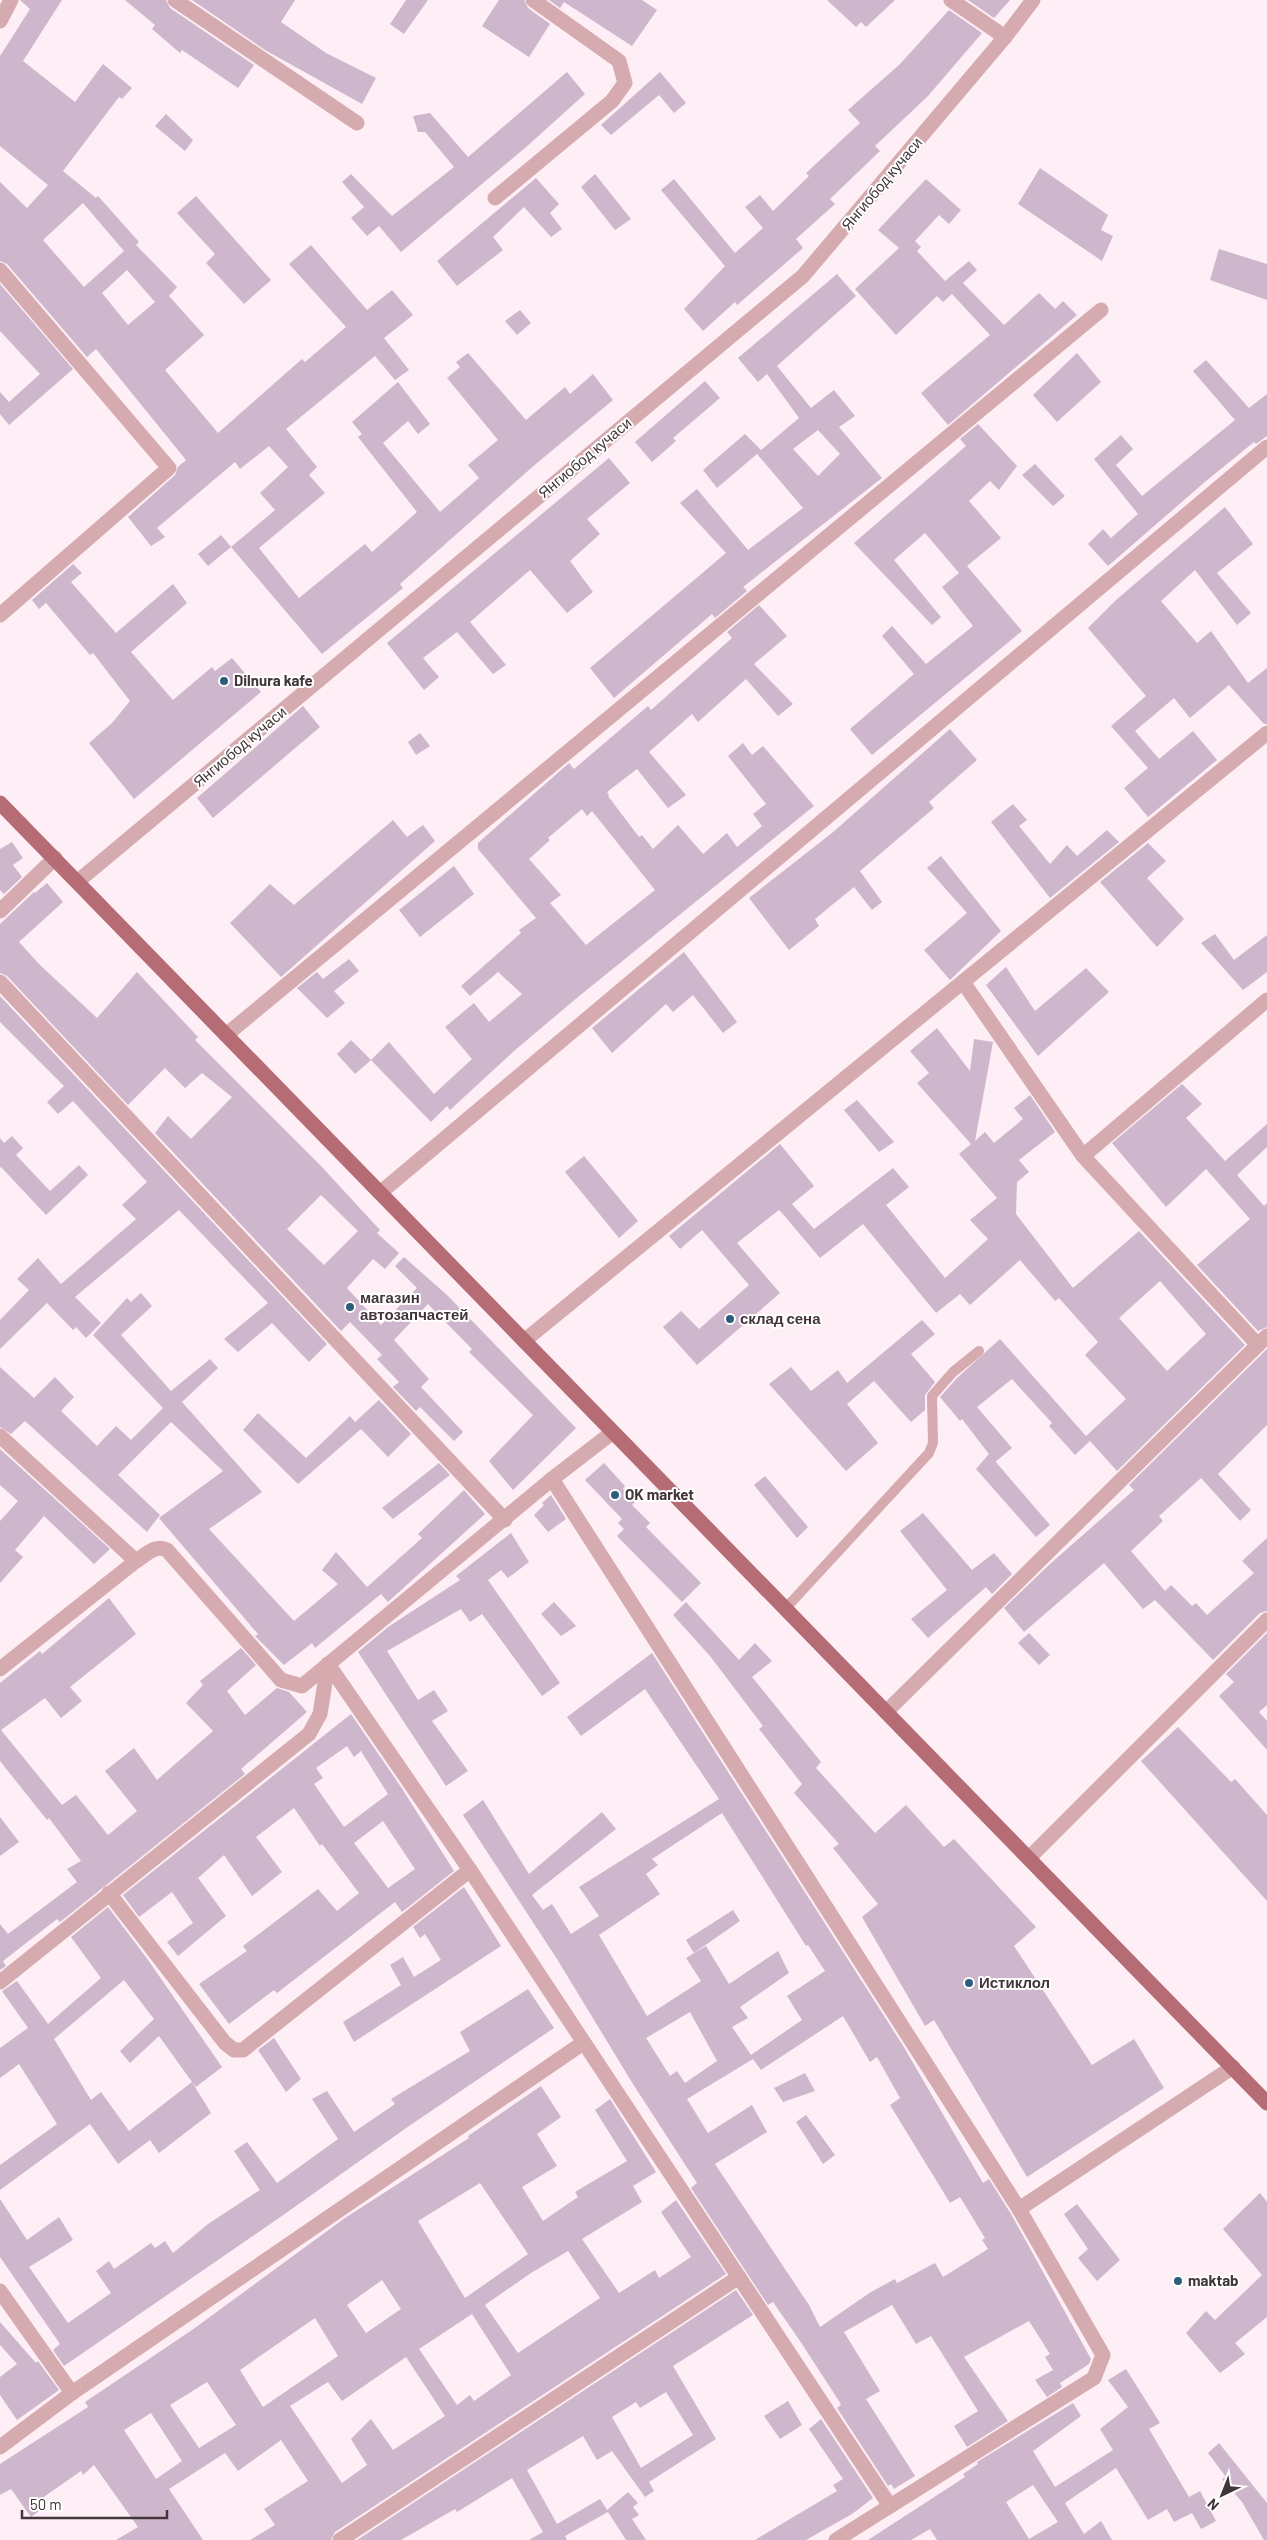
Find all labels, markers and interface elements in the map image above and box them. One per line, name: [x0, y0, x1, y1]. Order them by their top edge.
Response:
street label: Янгиобод кучаси: [837, 133, 925, 234]
street label: Янгиобод кучаси: [534, 413, 635, 501]
place label: Dilnura kafe: [234, 671, 313, 689]
marker: Dilnura kafe: [218, 675, 230, 687]
street label: Янгиобод кучаси: [189, 702, 290, 790]
place label: магазин автозапчастей: [360, 1288, 468, 1323]
marker: магазин автозапчастей: [344, 1301, 356, 1313]
place label: склад сена: [740, 1309, 821, 1327]
marker: склад сена: [724, 1313, 736, 1325]
place label: OK market: [625, 1485, 694, 1503]
marker: OK market: [609, 1489, 621, 1501]
place label: Истиклол: [979, 1973, 1050, 1991]
marker: Истиклол: [963, 1977, 975, 1989]
place label: maktab: [1188, 2271, 1239, 2289]
marker: maktab: [1172, 2275, 1184, 2287]
north arrow: [1197, 2470, 1247, 2520]
scale bar: [22, 2488, 168, 2520]
text: 50 m: [30, 2495, 62, 2513]
text: N: [1204, 2495, 1222, 2514]

